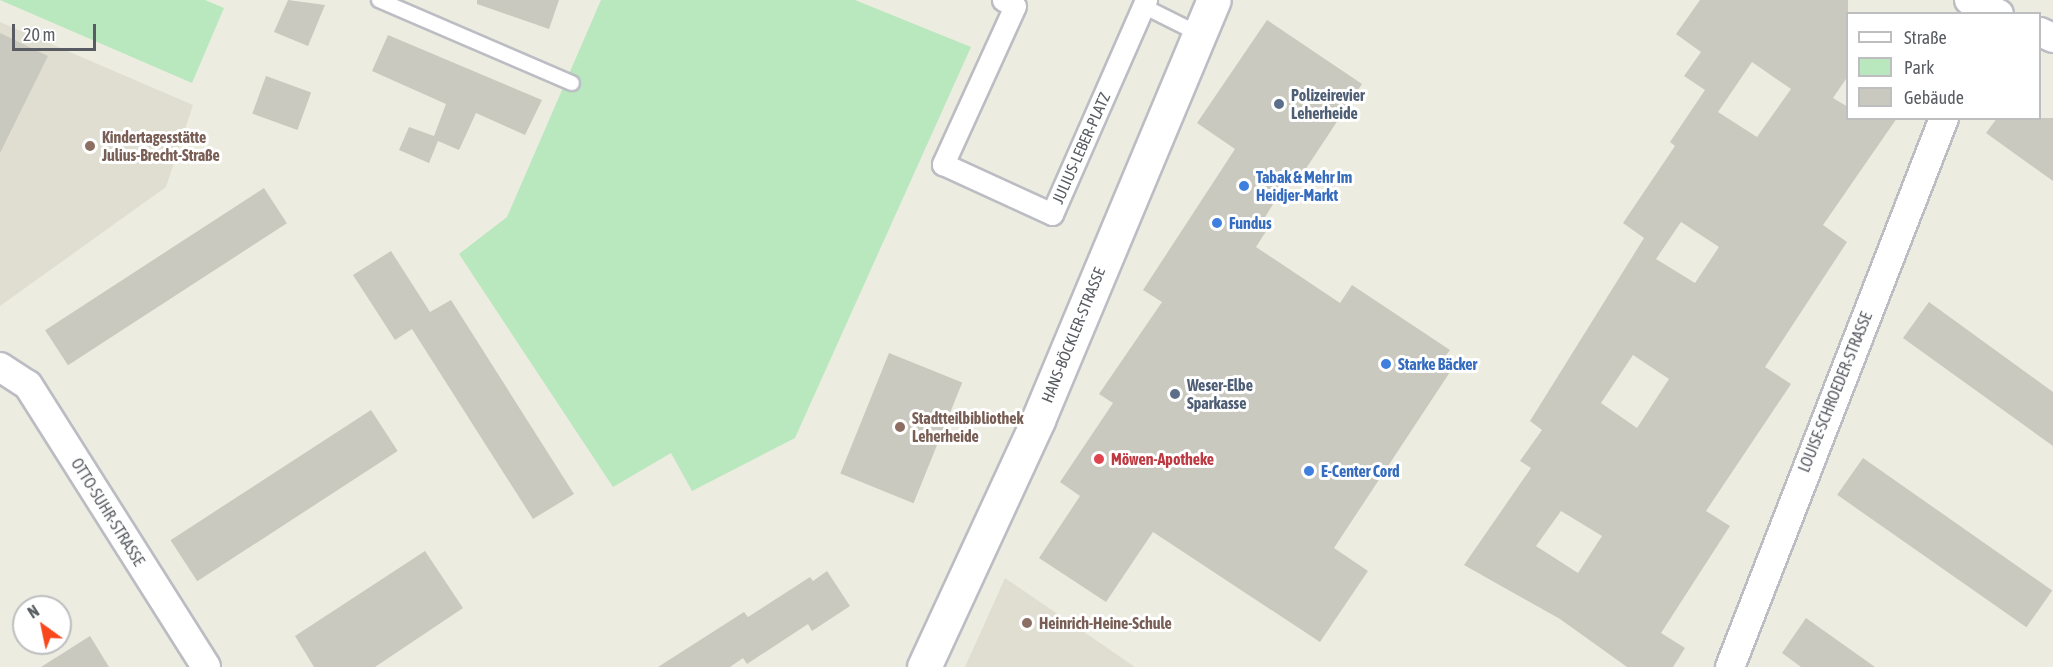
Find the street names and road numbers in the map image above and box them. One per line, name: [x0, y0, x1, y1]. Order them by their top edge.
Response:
street label: JULIUS-LEBER-PLATZ: [1048, 89, 1114, 207]
street label: HANS-BÖCKLER-STRASSE: [1037, 265, 1109, 405]
street label: LOUISE-SCHROEDER-STRASSE: [1794, 309, 1876, 475]
street label: OTTO-SUHR-STRASSE: [67, 455, 149, 569]

